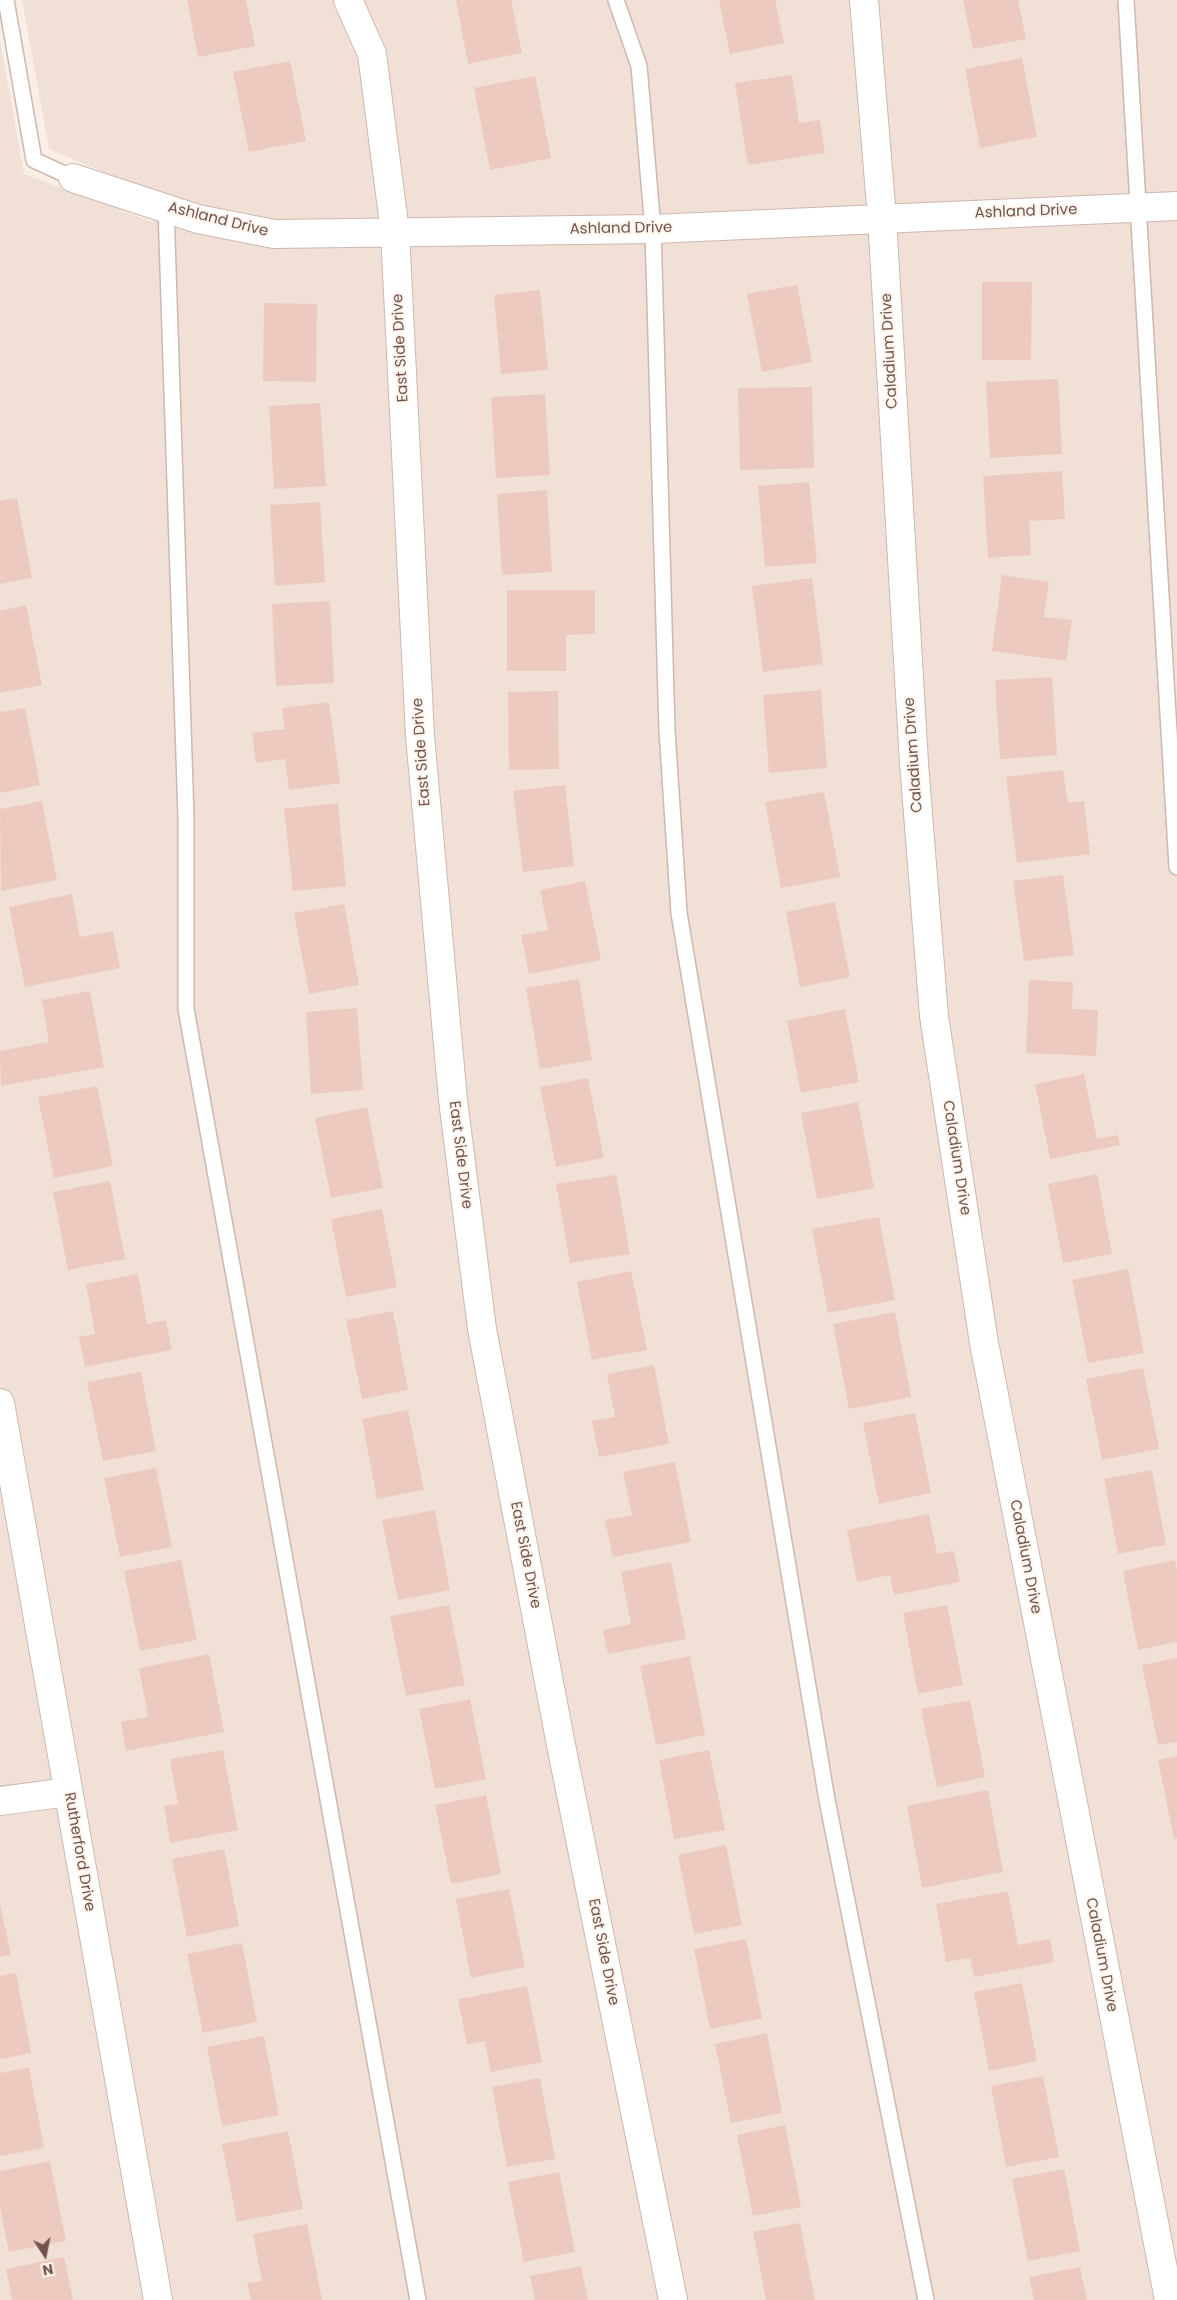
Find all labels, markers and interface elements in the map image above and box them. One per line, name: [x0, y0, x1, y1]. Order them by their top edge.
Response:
street label: Ashland Drive: [166, 199, 270, 241]
street label: Ashland Drive: [974, 201, 1078, 223]
street label: Ashland Drive: [569, 219, 673, 239]
street label: East Side Drive: [389, 293, 413, 403]
street label: Caladium Drive: [878, 293, 902, 409]
street label: Caladium Drive: [901, 696, 927, 814]
street label: East Side Drive: [409, 697, 435, 807]
street label: Caladium Drive: [938, 1099, 974, 1217]
street label: East Side Drive: [444, 1100, 476, 1210]
street label: Caladium Drive: [1005, 1498, 1045, 1616]
street label: East Side Drive: [506, 1500, 544, 1610]
street label: Rutherford Drive: [60, 1791, 98, 1913]
street label: Caladium Drive: [1081, 1896, 1121, 2014]
street label: East Side Drive: [584, 1897, 622, 2007]
north arrow: [20, 2230, 70, 2280]
text: N: [41, 2259, 55, 2281]

